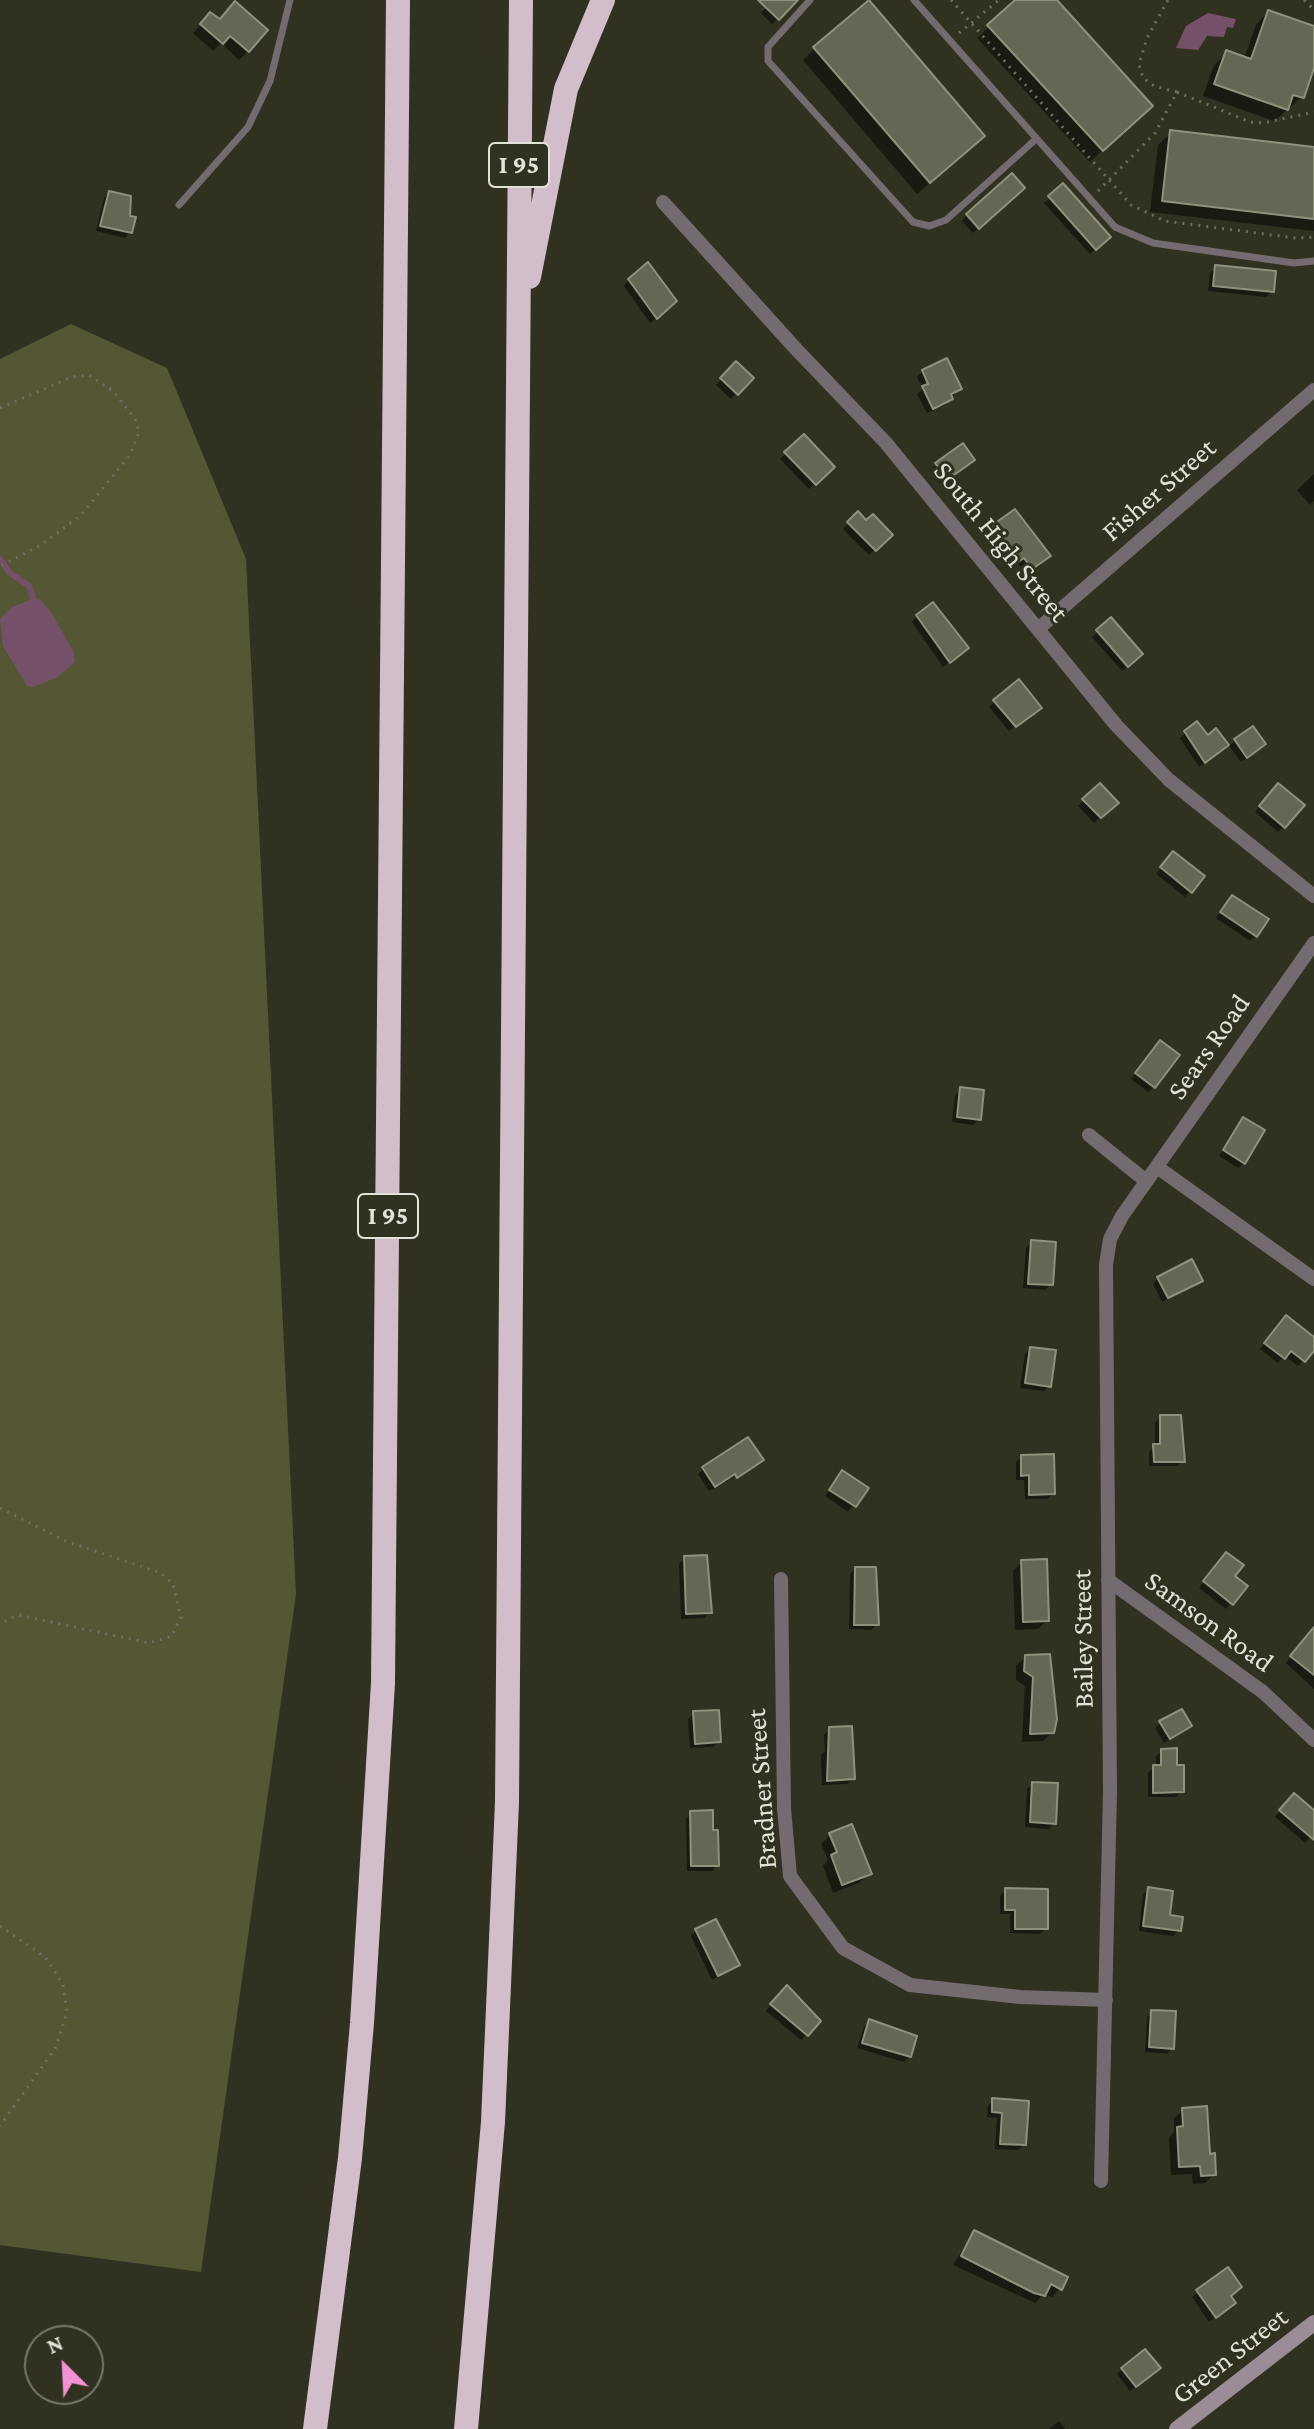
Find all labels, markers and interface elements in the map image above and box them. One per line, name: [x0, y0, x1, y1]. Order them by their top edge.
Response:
road number: I 95: [489, 143, 549, 187]
street label: Fisher Street: [1095, 431, 1223, 549]
street label: South High Street: [926, 455, 1076, 629]
street label: Sears Road: [1160, 988, 1258, 1106]
road number: I 95: [358, 1194, 418, 1238]
street label: Samson Road: [1138, 1564, 1280, 1680]
street label: Bailey Street: [1065, 1569, 1101, 1709]
street label: Bradner Street: [740, 1708, 784, 1870]
street label: Green Street: [1165, 2300, 1295, 2412]
north arrow: [24, 2325, 104, 2405]
text: N: [43, 2330, 67, 2359]

